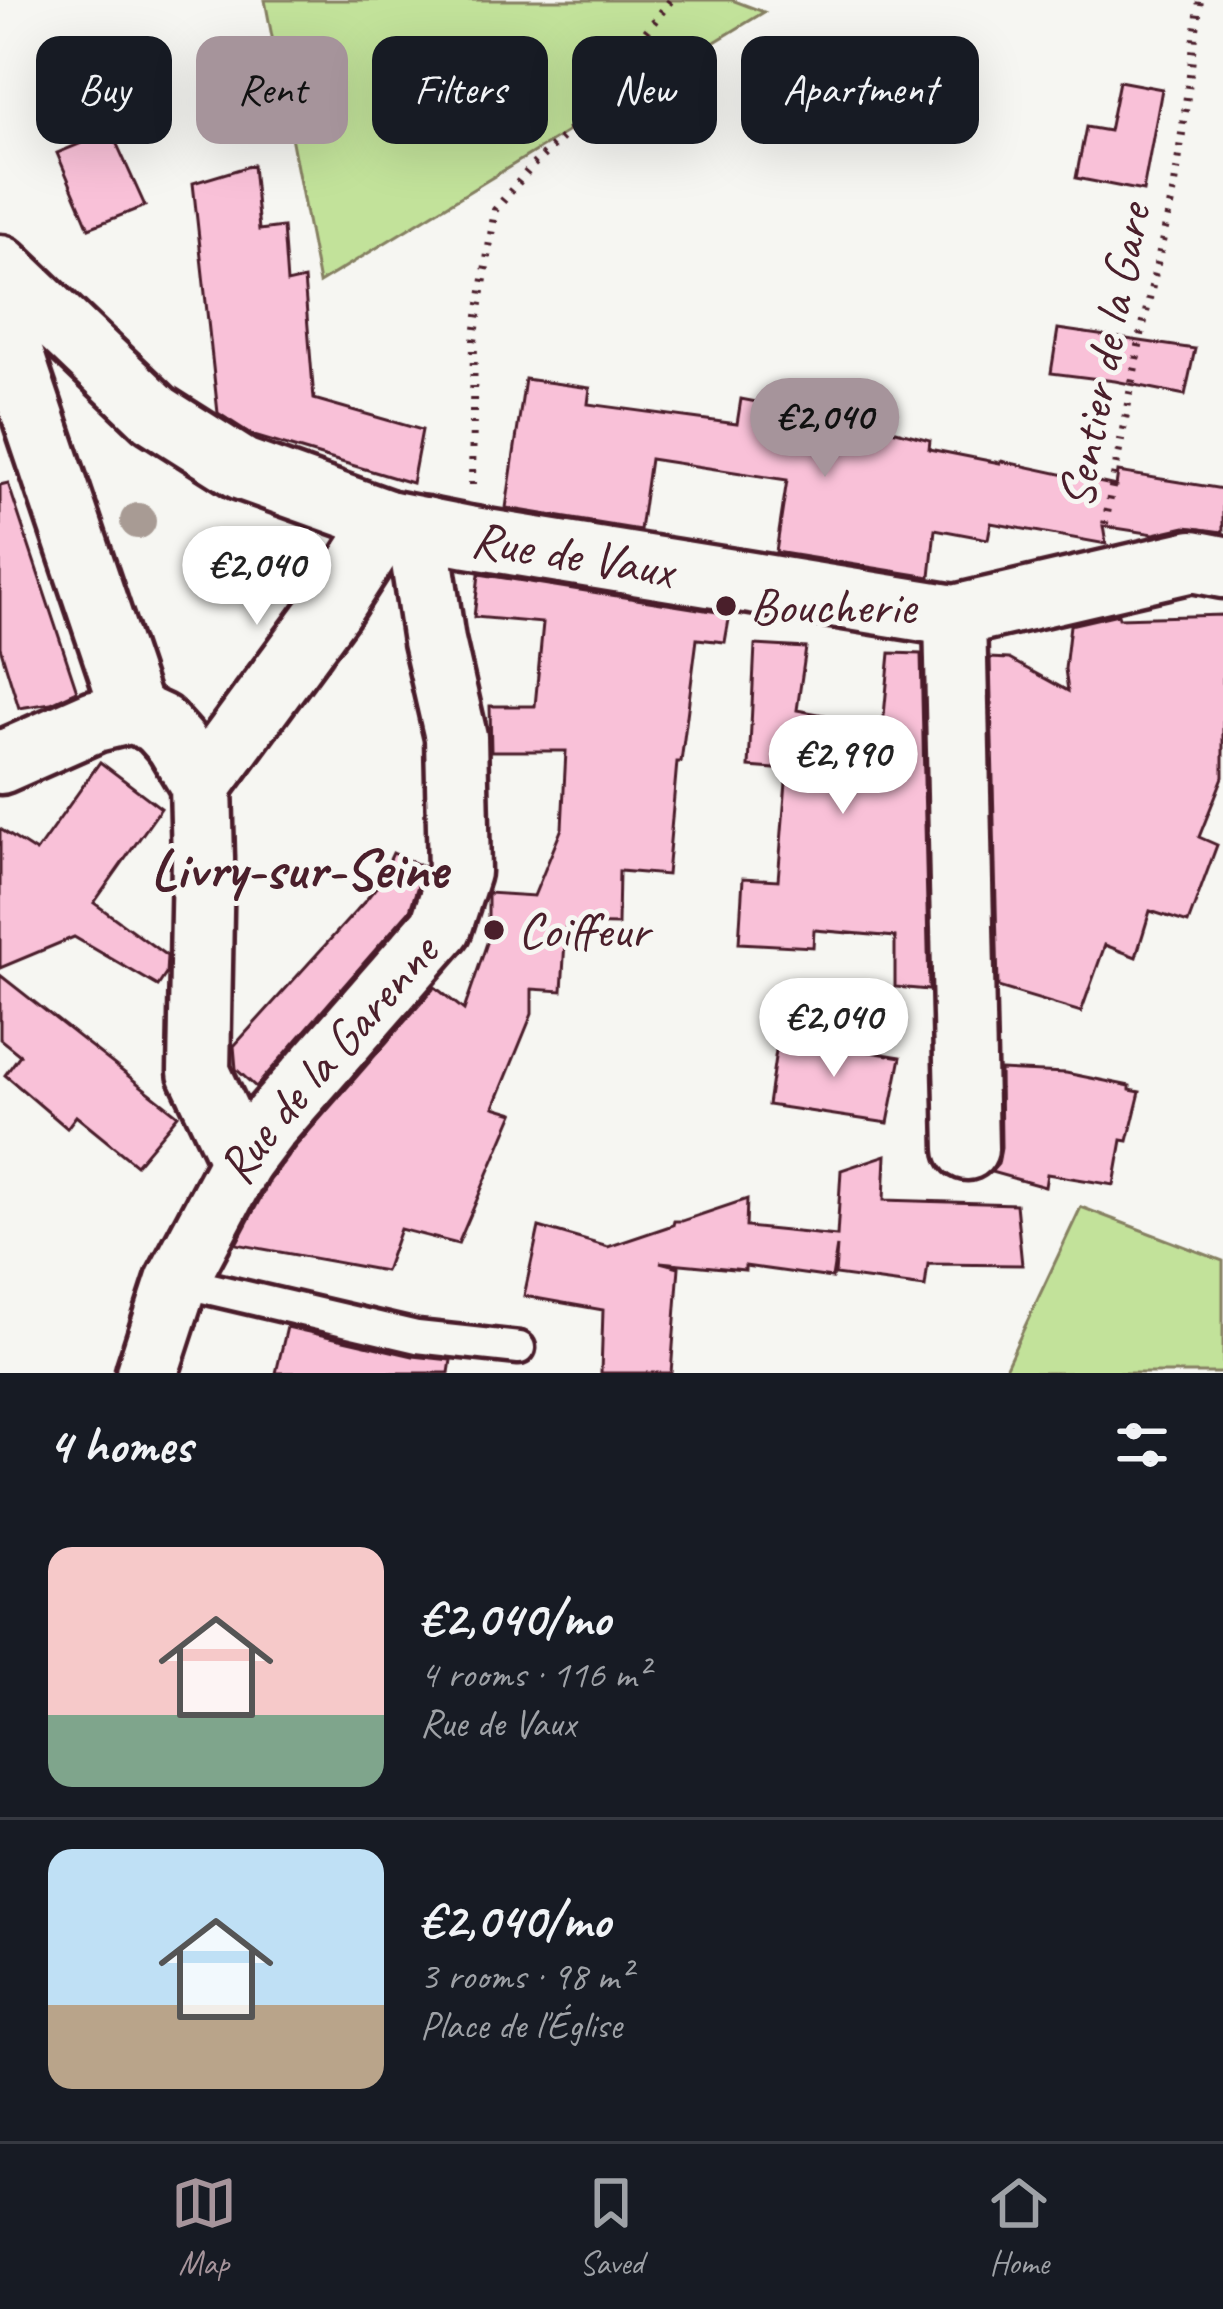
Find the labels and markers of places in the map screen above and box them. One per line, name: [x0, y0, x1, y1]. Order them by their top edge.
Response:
pin: €2,040: [727, 378, 923, 480]
pin: €2,040: [159, 526, 355, 628]
place label: Boucherie: [750, 574, 919, 638]
marker: Boucherie: [713, 593, 739, 619]
pin: €2,990: [745, 715, 941, 817]
place label: Coiffeur: [518, 898, 654, 962]
marker: Coiffeur: [481, 917, 507, 943]
pin: €2,040: [736, 978, 932, 1080]

